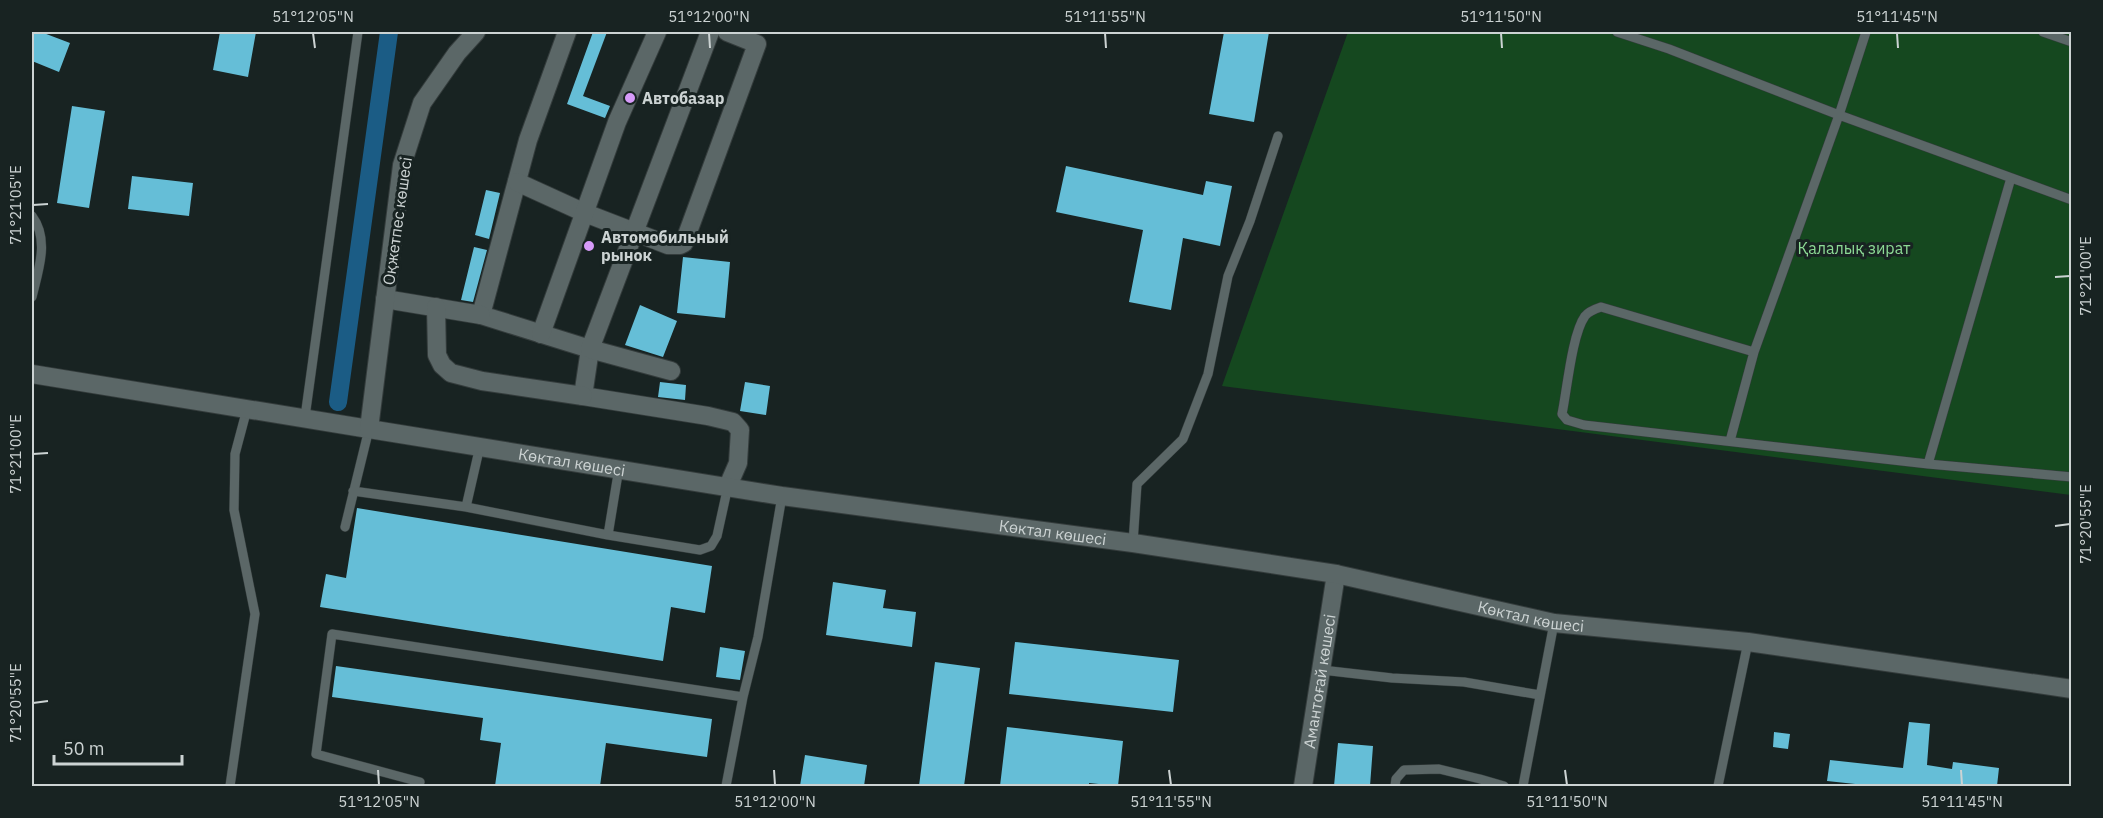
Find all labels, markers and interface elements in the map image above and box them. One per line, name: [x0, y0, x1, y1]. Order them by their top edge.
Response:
text: 51°12'05"N: [272, 7, 354, 26]
text: 51°12'00"N: [668, 7, 750, 26]
text: 51°11'55"N: [1064, 7, 1146, 26]
text: 51°11'50"N: [1460, 7, 1542, 26]
text: 51°11'45"N: [1856, 7, 1938, 26]
place label: Автобазар: [642, 88, 725, 108]
marker: Автобазар: [623, 91, 637, 105]
street label: Оқжетпес көшесі: [378, 156, 416, 286]
text: 71°21'05"E: [6, 165, 25, 245]
place label: Автомобильный рынок: [601, 227, 729, 265]
text: 71°21'00"E: [2076, 236, 2095, 316]
park label: Қалалық зират: [1798, 238, 1911, 258]
marker: Автомобильный рынок: [582, 239, 596, 253]
text: 71°21'00"E: [6, 414, 25, 494]
street label: Көктал көшесі: [517, 443, 627, 480]
text: 71°20'55"E: [2076, 484, 2095, 564]
street label: Көктал көшесі: [998, 515, 1108, 549]
street label: Көктал көшесі: [1476, 596, 1585, 636]
street label: Амантоғай көшесі: [1299, 613, 1340, 750]
text: 71°20'55"E: [6, 663, 25, 743]
scale bar: [54, 728, 182, 766]
text: 50 m: [63, 737, 105, 760]
text: 51°12'05"N: [338, 792, 420, 811]
text: 51°12'00"N: [734, 792, 816, 811]
text: 51°11'55"N: [1130, 792, 1212, 811]
text: 51°11'50"N: [1526, 792, 1608, 811]
text: 51°11'45"N: [1921, 792, 2003, 811]

